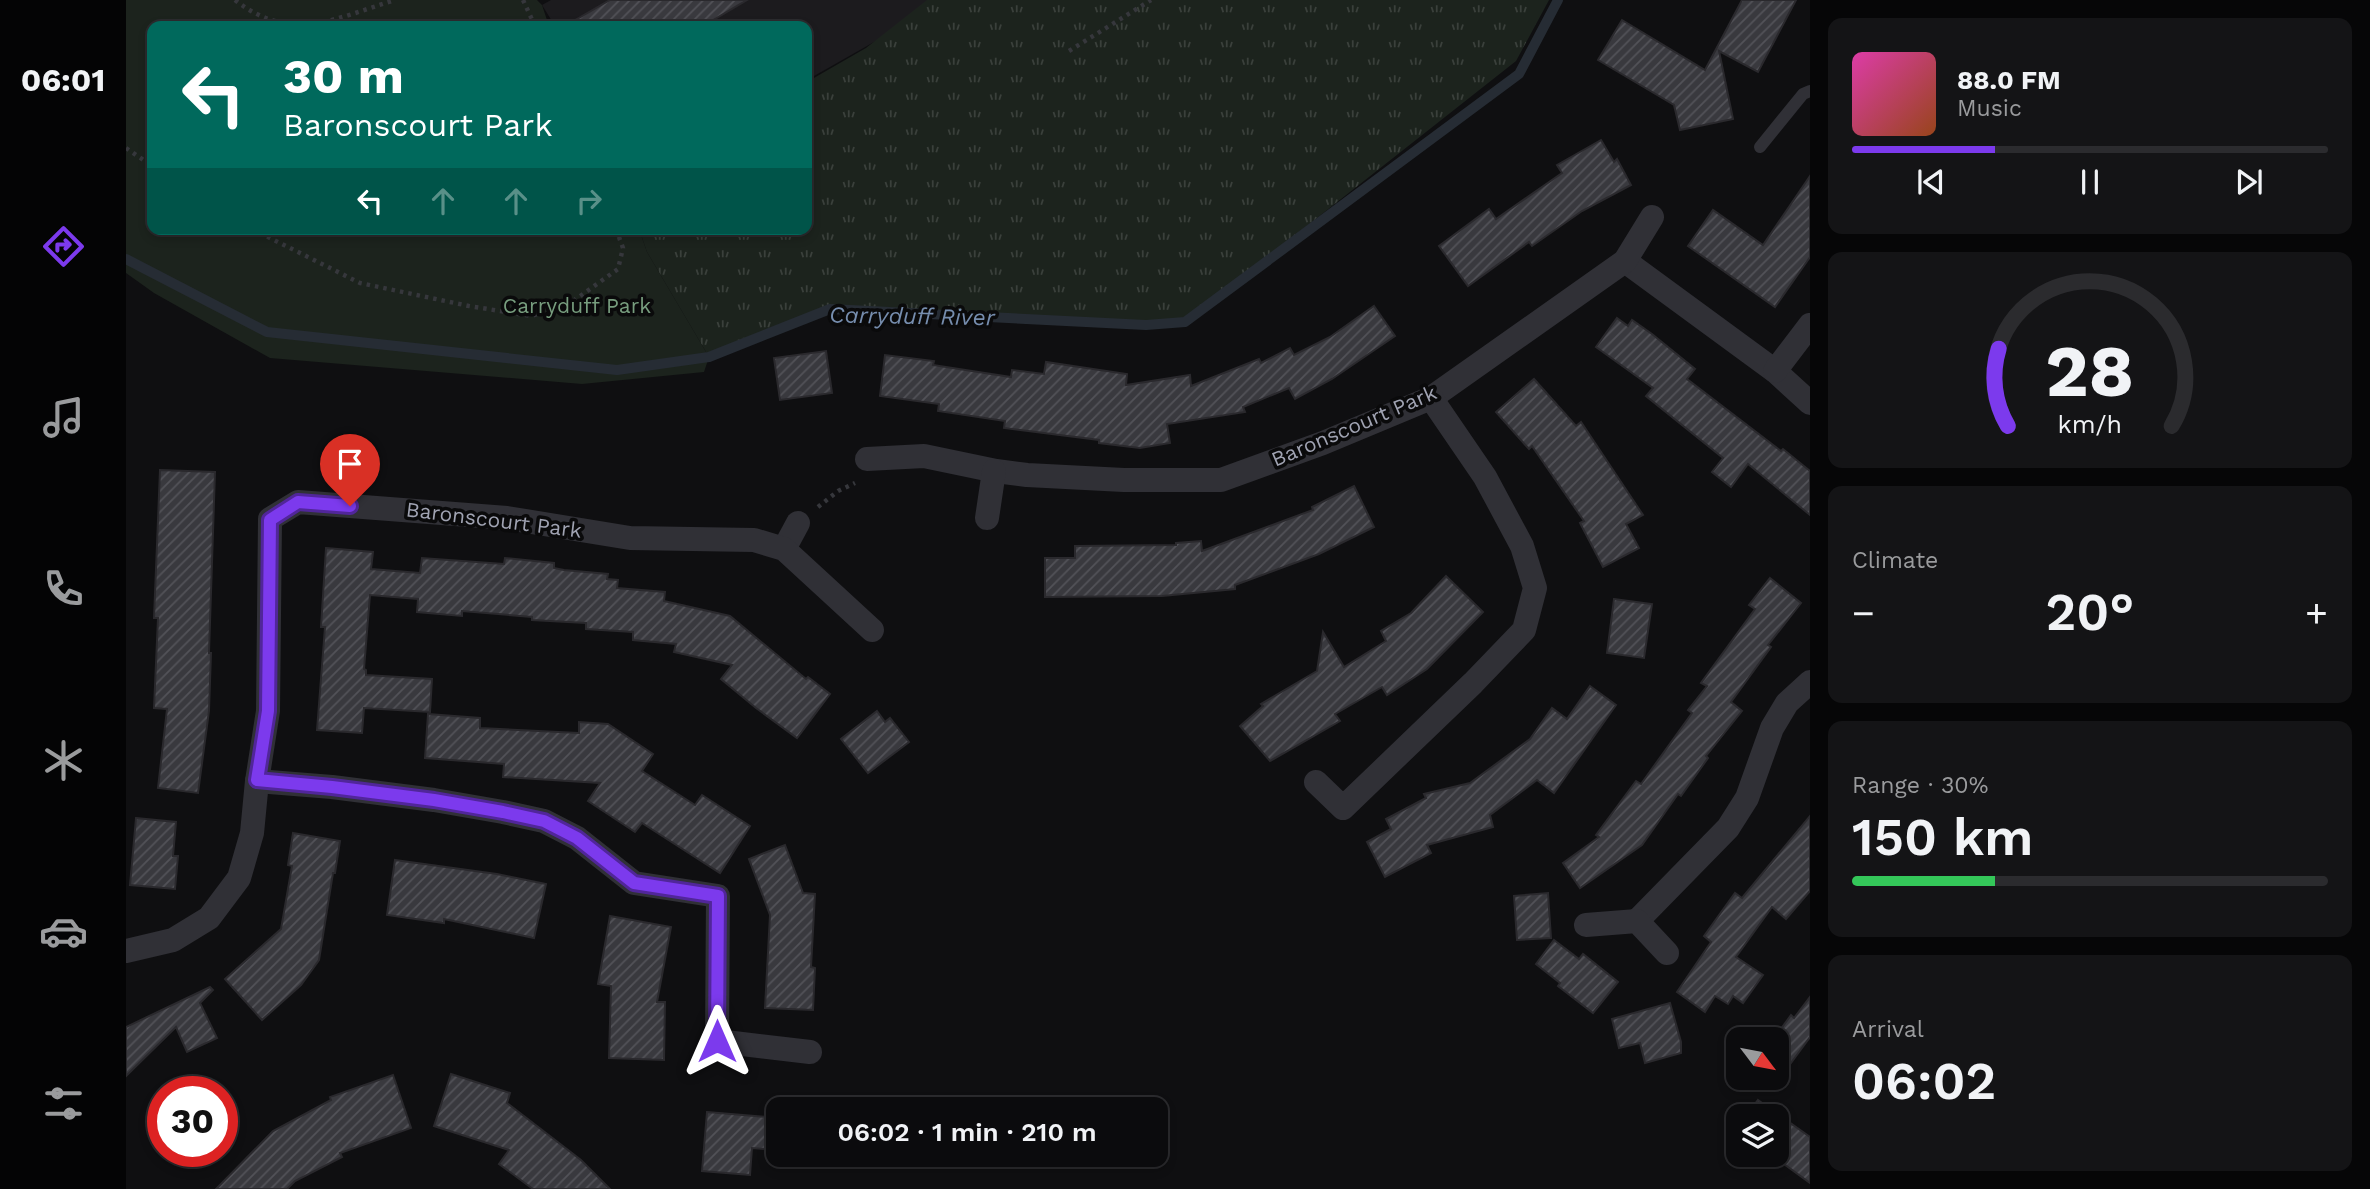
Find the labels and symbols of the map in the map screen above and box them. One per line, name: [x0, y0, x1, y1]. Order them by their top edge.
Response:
park label: Carryduff Park: [503, 293, 651, 318]
water label: Carryduff River: [829, 302, 996, 331]
street label: Baronscourt Park: [1268, 379, 1440, 472]
pin: [320, 434, 380, 506]
street label: Baronscourt Park: [405, 496, 583, 543]
position arrow: [680, 1004, 754, 1078]
north arrow: [1726, 1027, 1788, 1090]
speed limit sign: 30: [147, 1076, 238, 1167]

